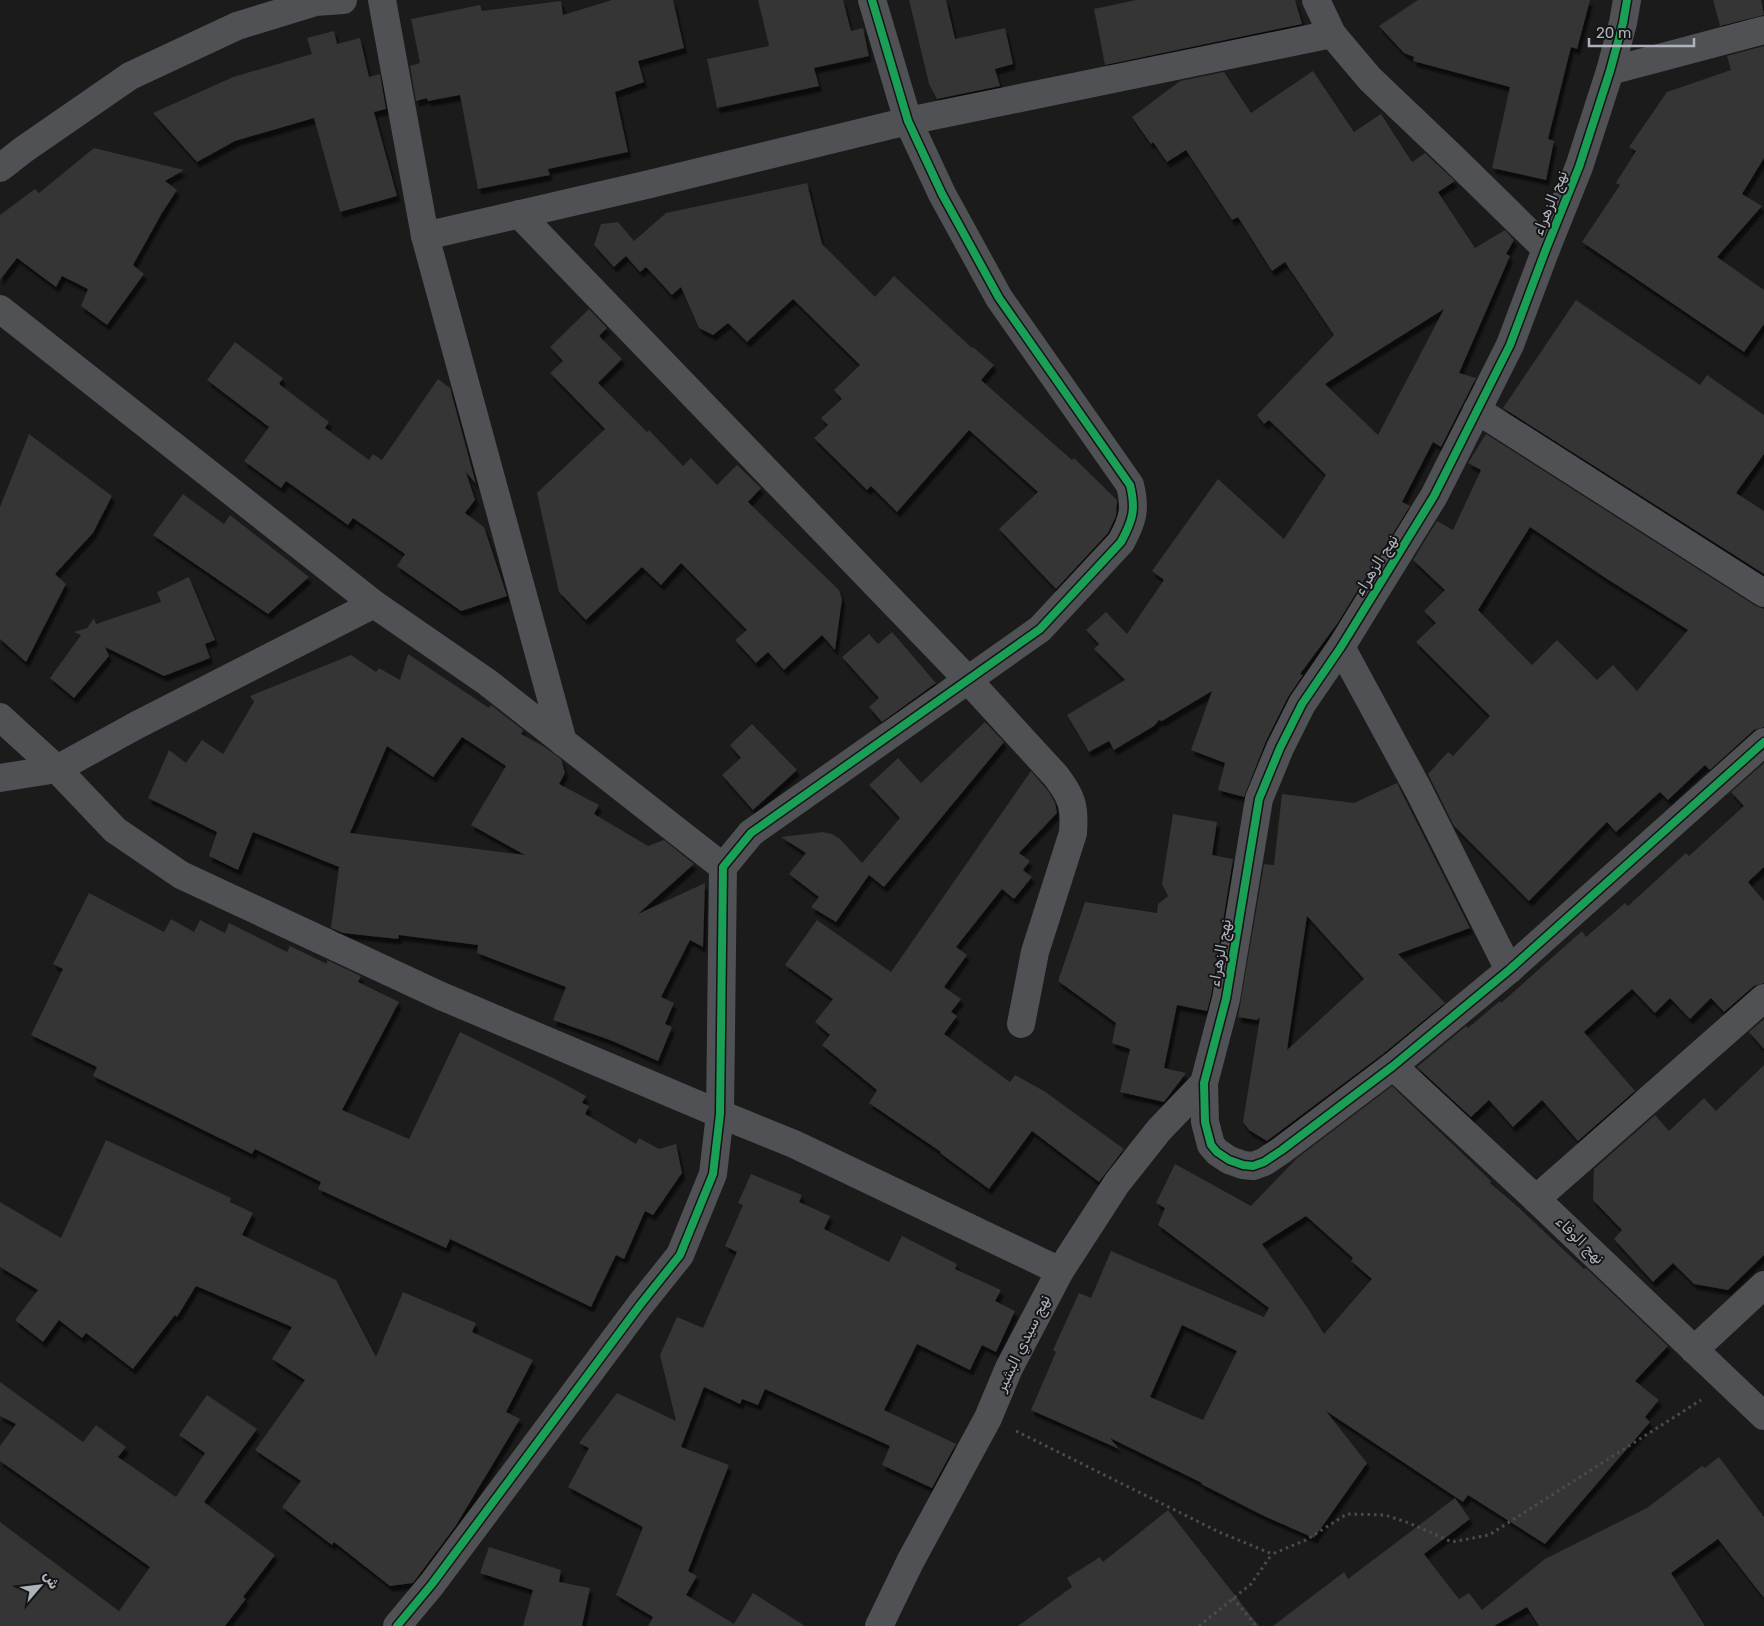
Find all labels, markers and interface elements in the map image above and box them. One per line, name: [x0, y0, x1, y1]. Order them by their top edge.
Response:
scale bar: [1589, 15, 1694, 47]
text: 20 m: [1596, 24, 1631, 42]
street label: نهج الزهراء: [1529, 168, 1573, 239]
street label: نهج الزهراء: [1350, 531, 1403, 600]
street label: نهج الزهراء: [1205, 918, 1237, 989]
street label: نهج الوفاء: [1550, 1212, 1608, 1269]
street label: نهج سيدي البشير: [991, 1292, 1056, 1396]
north arrow: [15, 1561, 65, 1611]
text: ش: [39, 1568, 63, 1592]

